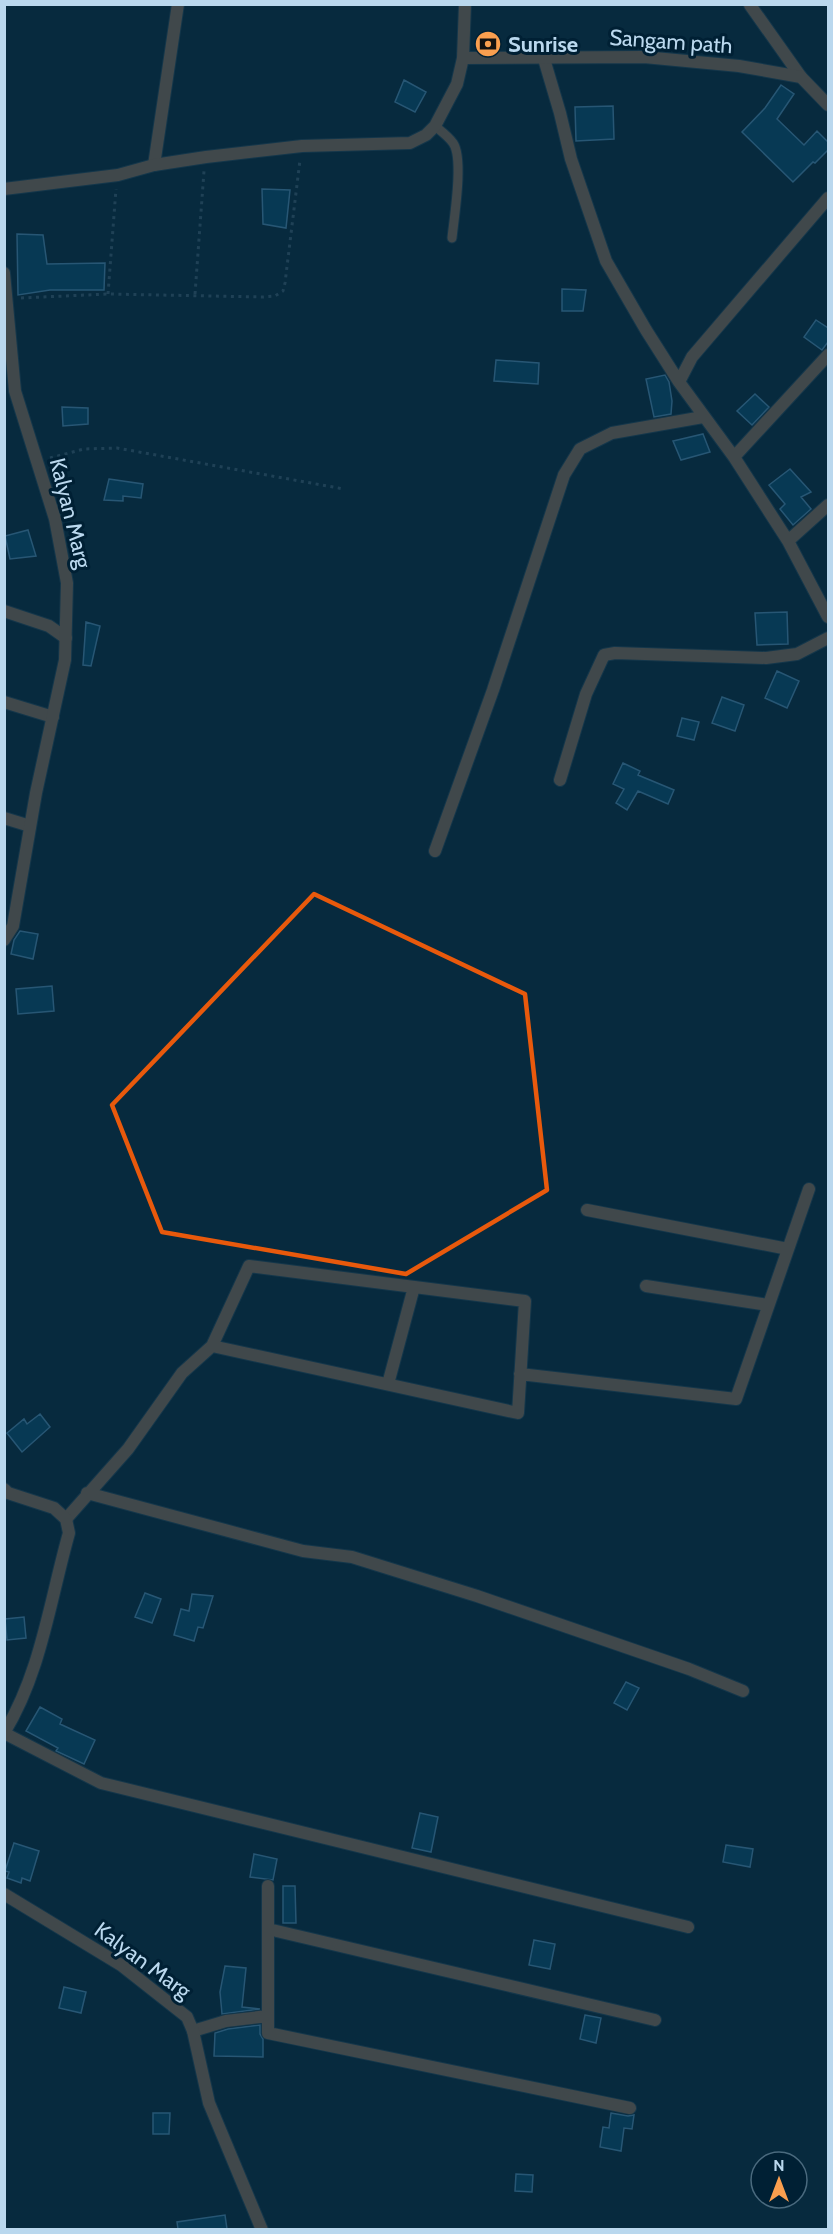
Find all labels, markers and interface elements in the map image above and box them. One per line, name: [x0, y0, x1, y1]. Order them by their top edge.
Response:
street label: Sangam path: [608, 24, 733, 59]
bank icon: Sunrise: [473, 29, 503, 59]
place label: Sunrise: [508, 31, 578, 58]
street label: Kalyan Marg: [44, 455, 98, 572]
street label: Kalyan Marg: [89, 1916, 197, 2005]
north arrow: [749, 2150, 809, 2210]
text: N: [773, 2156, 785, 2175]

